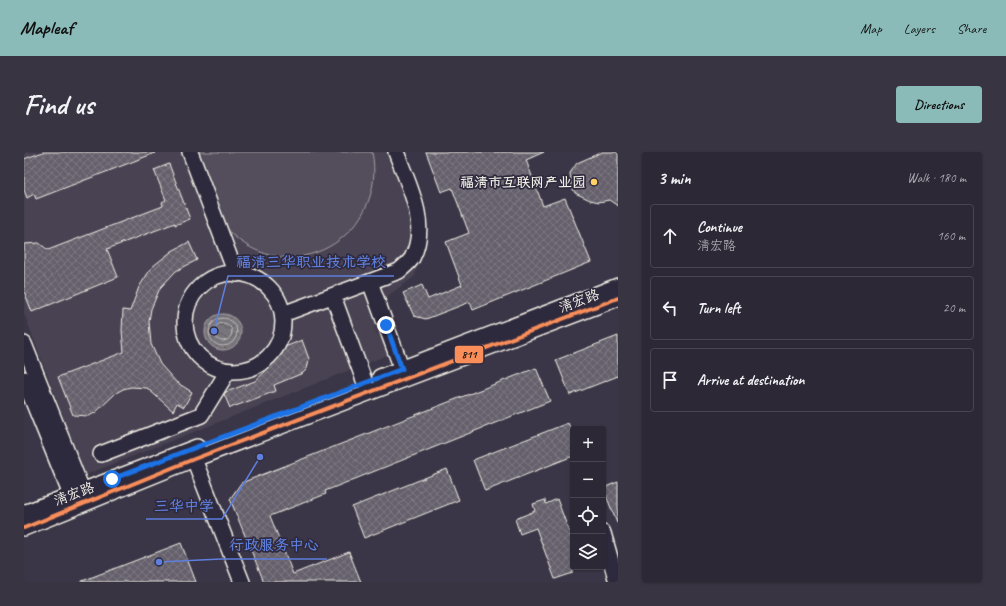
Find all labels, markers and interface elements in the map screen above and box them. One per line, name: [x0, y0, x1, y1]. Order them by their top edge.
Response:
text: Mapleaf: [20, 16, 73, 40]
text: Map: [860, 20, 882, 37]
text: Layers: [904, 20, 935, 37]
text: Share: [957, 20, 986, 37]
button: Directions: [896, 86, 982, 123]
text: Find us: [24, 87, 94, 122]
text: 3 min: [658, 168, 691, 189]
text: Walk · 180 m: [907, 170, 966, 186]
place label: 福清市互联网产业园: [460, 174, 586, 191]
marker: 福清市互联网产业园: [589, 177, 599, 187]
text: Continue: [697, 218, 742, 237]
icon: ahead: [659, 225, 681, 247]
text: 160 m: [937, 228, 965, 244]
text: 清宏路: [697, 238, 736, 254]
callout: 福清三华职业技术学校: [228, 249, 394, 276]
text: 福清三华职业技术学校: [236, 253, 386, 272]
street label: 清宏路: [556, 286, 602, 316]
icon: left: [659, 297, 681, 319]
text: Turn left: [697, 299, 740, 318]
text: 20 m: [943, 300, 965, 316]
route end: [377, 316, 395, 334]
line badge: 811: [454, 345, 484, 364]
text: 811: [462, 347, 477, 361]
icon: arrive: [659, 369, 681, 391]
text: Arrive at destination: [697, 371, 804, 390]
map controls: [570, 426, 606, 570]
button: +: [570, 426, 606, 462]
button: −: [570, 462, 606, 498]
route start: [103, 470, 121, 488]
street label: 清宏路: [51, 479, 97, 509]
callout: 三华中学: [146, 492, 222, 519]
text: 三华中学: [154, 497, 214, 516]
button: locate: [570, 498, 606, 534]
callout: 行政服务中心: [221, 532, 327, 559]
button: layers: [570, 534, 606, 570]
text: 行政服务中心: [229, 536, 319, 555]

